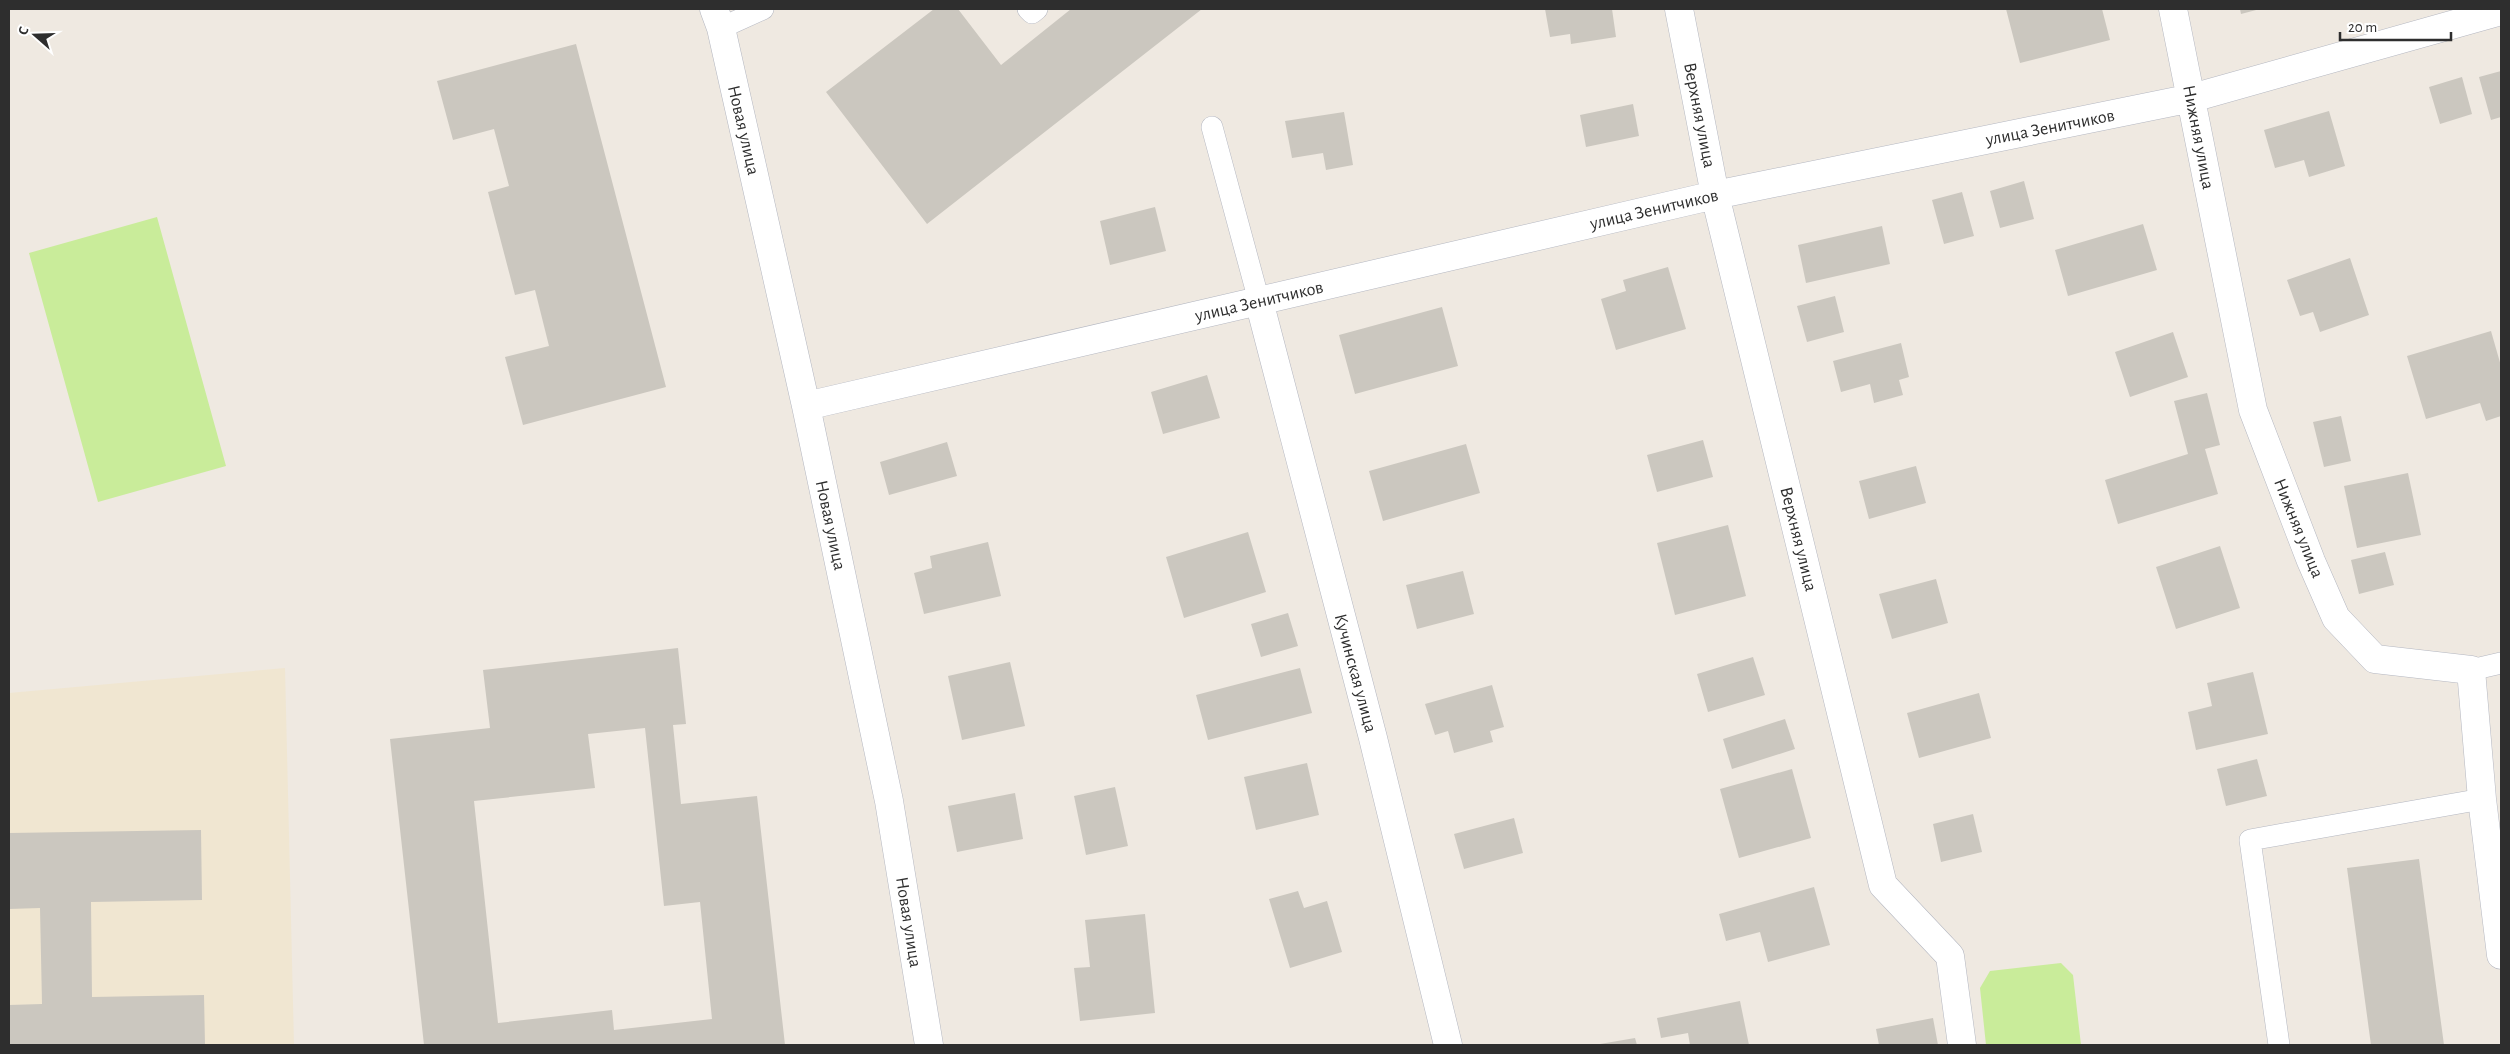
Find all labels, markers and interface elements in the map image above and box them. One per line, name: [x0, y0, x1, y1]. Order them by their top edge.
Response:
north arrow: [10, 10, 60, 60]
scale bar: [2340, 10, 2451, 42]
text: 20 m: [2348, 20, 2377, 35]
text: С: [16, 25, 32, 37]
street label: Верхняя улица: [1680, 61, 1718, 169]
street label: Новая улица: [724, 84, 762, 177]
street label: Нижняя улица: [2179, 84, 2217, 191]
street label: улица Зенитчиков: [1983, 107, 2116, 149]
street label: улица Зенитчиков: [1587, 186, 1720, 234]
street label: улица Зенитчиков: [1192, 278, 1325, 326]
street label: Нижняя улица: [2270, 476, 2326, 581]
street label: Новая улица: [812, 479, 848, 572]
street label: Верхняя улица: [1776, 485, 1820, 593]
street label: Кучинская улица: [1331, 612, 1380, 735]
street label: Новая улица: [892, 876, 924, 969]

